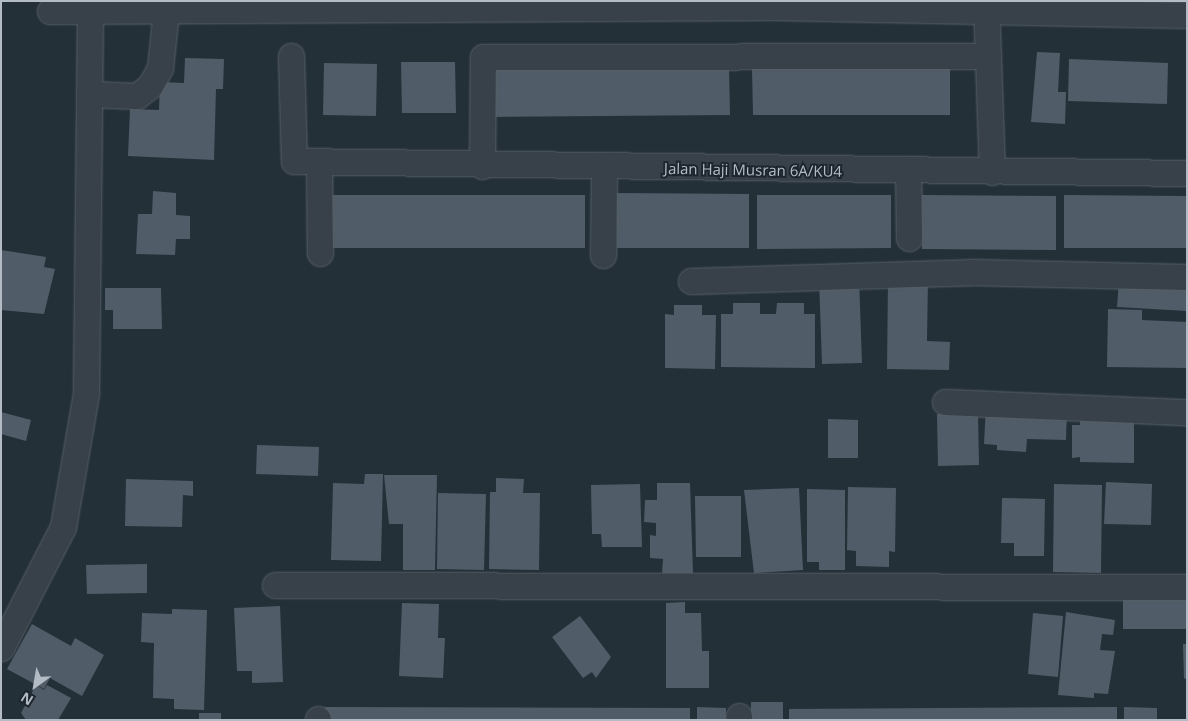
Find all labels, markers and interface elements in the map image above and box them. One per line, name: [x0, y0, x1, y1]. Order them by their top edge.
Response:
street label: Jalan Haji Musran 6A/KU4: [664, 159, 842, 181]
north arrow: [10, 661, 60, 711]
text: N: [17, 688, 37, 710]

